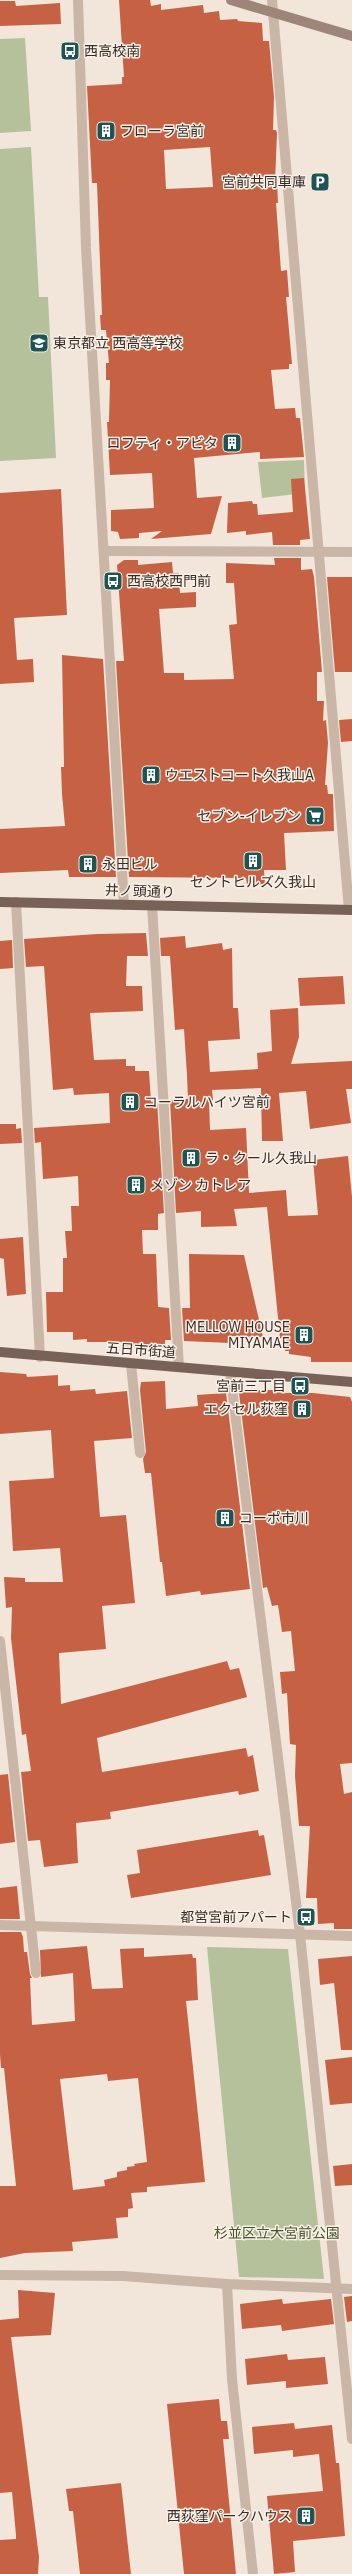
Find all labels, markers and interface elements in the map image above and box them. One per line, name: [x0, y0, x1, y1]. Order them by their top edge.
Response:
bus stop icon: 西高校南: [59, 40, 81, 62]
place label: 西高校南: [84, 42, 140, 60]
building icon: フローラ宮前: [95, 120, 117, 142]
place label: フローラ宮前: [120, 122, 204, 140]
parking icon: 宮前共同車庫: [309, 171, 331, 193]
place label: 宮前共同車庫: [222, 173, 306, 191]
school or university icon: 東京都立 西高等学校: [28, 332, 50, 354]
place label: 東京都立 西高等学校: [53, 334, 182, 352]
building icon: ロフティ・アビタ: [221, 432, 243, 454]
place label: ロフティ・アビタ: [107, 434, 218, 452]
bus stop icon: 西高校西門前: [102, 570, 124, 592]
place label: 西高校西門前: [127, 572, 211, 590]
building icon: ウエストコート久我山A: [140, 764, 162, 786]
place label: ウエストコート久我山A: [165, 766, 314, 784]
supermarket icon: セブン-イレブン: [304, 805, 326, 827]
place label: セブン-イレブン: [197, 807, 301, 825]
building icon: セントヒルズ久我山: [242, 850, 264, 872]
building icon: 永田ビル: [77, 853, 99, 875]
place label: 永田ビル: [102, 855, 158, 873]
place label: セントヒルズ久我山: [190, 873, 316, 891]
street label: 井ノ頭通り: [105, 881, 175, 901]
building icon: コーラルハイツ宮前: [119, 1091, 141, 1113]
place label: コーラルハイツ宮前: [144, 1093, 270, 1111]
building icon: ラ・クール久我山: [180, 1147, 202, 1169]
place label: ラ・クール久我山: [205, 1149, 317, 1167]
building icon: メゾン カトレア: [125, 1174, 147, 1196]
place label: メゾン カトレア: [150, 1176, 251, 1194]
place label: MELLOW HOUSE MIYAMAE: [186, 1318, 290, 1352]
building icon: MELLOW HOUSE MIYAMAE: [293, 1324, 315, 1346]
street label: 五日市街道: [105, 1339, 177, 1361]
bus stop icon: 宮前三丁目: [289, 1375, 311, 1397]
place label: 宮前三丁目: [216, 1377, 286, 1395]
building icon: エクセル荻窪: [291, 1398, 313, 1420]
place label: エクセル荻窪: [204, 1400, 288, 1418]
building icon: コーポ市川: [214, 1507, 236, 1529]
place label: コーポ市川: [239, 1509, 309, 1527]
bus stop icon: 都営宮前アパート: [295, 1906, 317, 1928]
place label: 都営宮前アパート: [180, 1908, 292, 1926]
park label: 杉並区立大宮前公園: [214, 2224, 340, 2242]
building icon: 西荻窪パークハウス: [295, 2505, 317, 2527]
place label: 西荻窪パークハウス: [167, 2507, 292, 2525]

